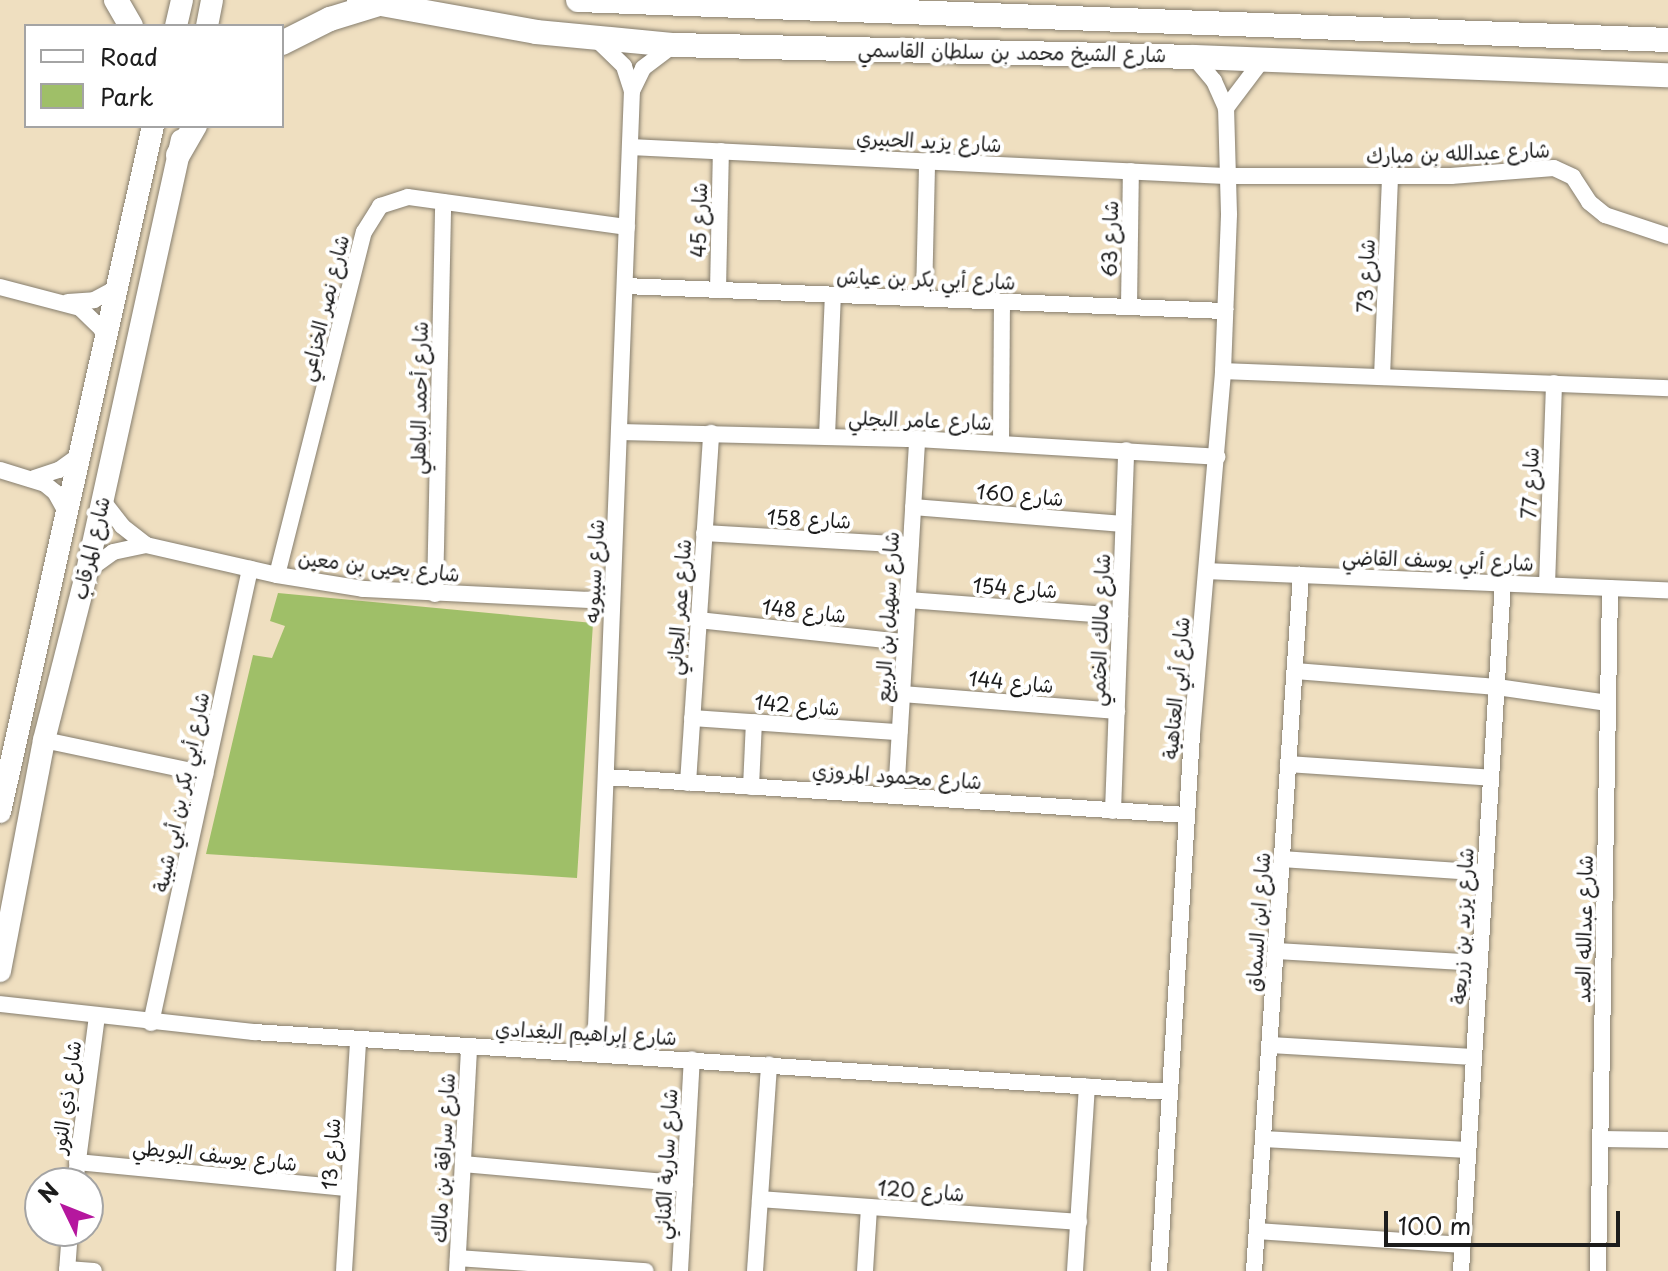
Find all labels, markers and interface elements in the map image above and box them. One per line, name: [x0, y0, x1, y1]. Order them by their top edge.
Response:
legend: [24, 24, 284, 128]
street label: شارع الشيخ محمد بن سلطان القاسمي: [858, 37, 1166, 67]
text: Road: [100, 38, 158, 74]
text: Park: [100, 78, 154, 114]
street label: شارع يزيد الحبيري: [856, 125, 1002, 157]
street label: شارع عبدالله بن مبارك: [1366, 138, 1550, 168]
street label: شارع 45: [686, 182, 712, 258]
street label: شارع 63: [1097, 200, 1123, 278]
street label: شارع نصر الخزاعي: [294, 232, 354, 384]
street label: شارع 73: [1353, 239, 1379, 313]
street label: شارع أبي بكر بن عياش: [836, 264, 1016, 294]
street label: شارع أحمد الباهلي: [406, 321, 432, 475]
street label: شارع عامر البجلي: [848, 406, 992, 434]
street label: شارع 77: [1517, 447, 1543, 519]
street label: شارع 160: [975, 479, 1065, 511]
street label: شارع المرقاب: [67, 494, 115, 602]
street label: شارع 158: [766, 505, 852, 533]
street label: شارع سيبويه: [579, 518, 609, 624]
street label: شارع سهيل بن الربيع: [871, 531, 903, 703]
street label: شارع عمر الجاني: [662, 538, 696, 676]
street label: شارع أبي يوسف القاضي: [1342, 545, 1534, 575]
street label: شارع يحيى بن معين: [297, 546, 461, 586]
street label: شارع مالك الخثمي: [1085, 553, 1115, 707]
street label: شارع 154: [972, 573, 1058, 603]
street label: شارع 148: [761, 595, 847, 627]
street label: شارع أبي العتاهية: [1158, 616, 1194, 760]
street label: شارع 144: [967, 666, 1055, 698]
street label: شارع أبي بكر بن أبي شيبة: [148, 690, 214, 894]
street label: شارع 142: [754, 690, 840, 720]
street label: شارع محمود المروزي: [811, 758, 983, 794]
street label: شارع يزيد بن زريعة: [1446, 847, 1478, 1005]
street label: شارع ابن السماق: [1241, 851, 1275, 993]
street label: شارع عبدالله العبد: [1571, 855, 1597, 1003]
street label: شارع إبراهيم البغدادي: [495, 1016, 677, 1050]
street label: شارع ذي النور: [46, 1039, 86, 1155]
street label: شارع سراقة بن مالك: [427, 1072, 459, 1244]
street label: شارع سارية الكناني: [650, 1088, 682, 1240]
street label: شارع 13: [317, 1117, 345, 1191]
street label: شارع يوسف البويطي: [131, 1134, 299, 1176]
north arrow: [24, 1167, 104, 1247]
text: N: [30, 1174, 66, 1209]
street label: شارع 120: [877, 1176, 965, 1206]
scale bar: [1388, 1195, 1624, 1245]
text: 100 m: [1398, 1207, 1471, 1243]

